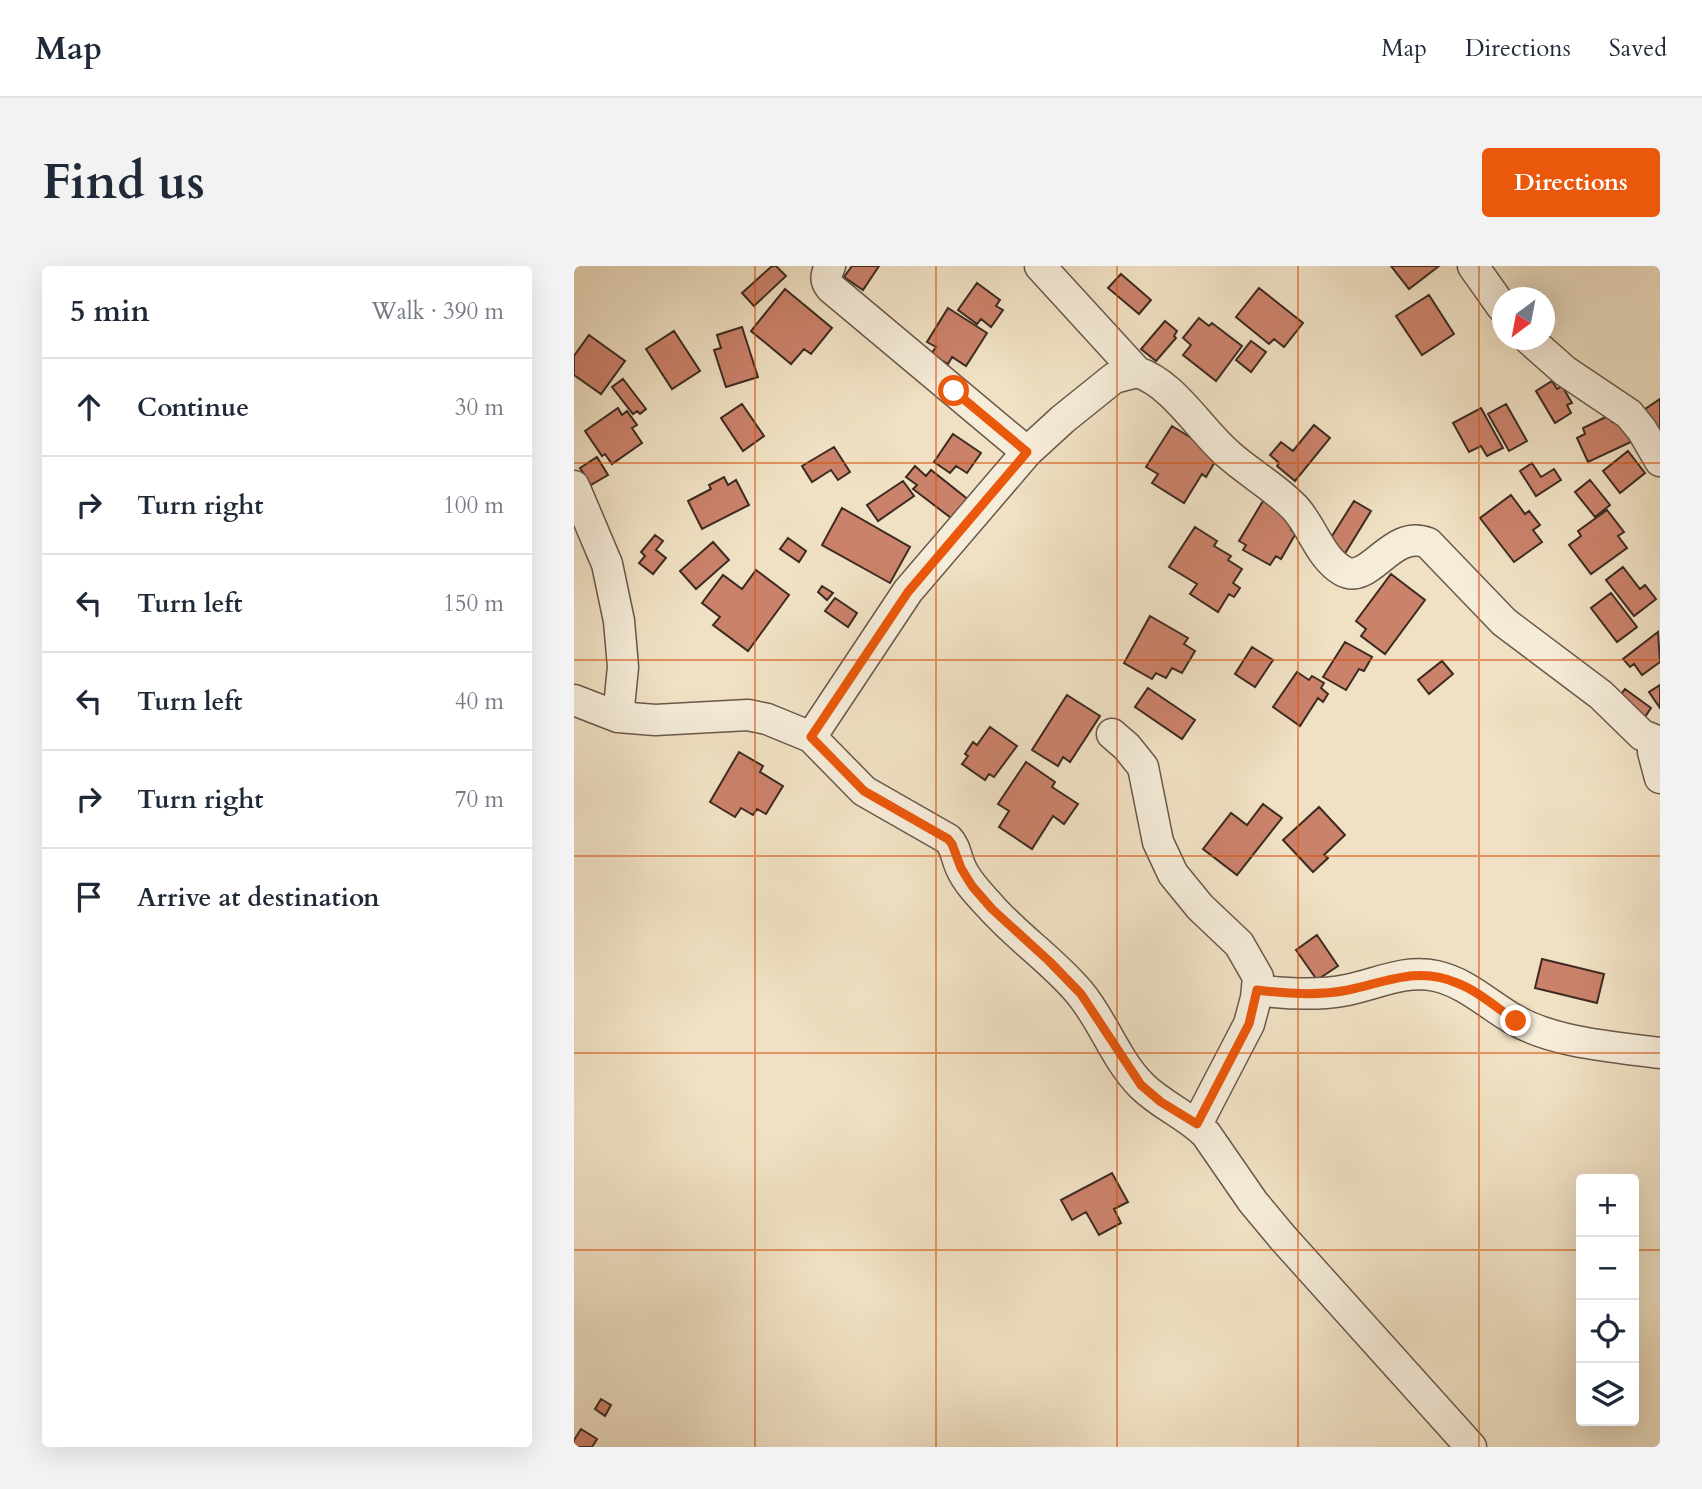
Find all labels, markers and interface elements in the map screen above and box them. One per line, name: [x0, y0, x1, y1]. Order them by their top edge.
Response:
text: Map: [35, 26, 102, 71]
text: Map: [1381, 32, 1427, 65]
text: Directions: [1465, 32, 1571, 65]
text: Saved: [1609, 32, 1667, 65]
button: Directions: [1482, 148, 1660, 217]
text: Find us: [42, 149, 205, 216]
north arrow: [1492, 287, 1555, 350]
text: 5 min: [70, 291, 150, 332]
text: Walk · 390 m: [371, 296, 504, 327]
route start: [938, 375, 969, 406]
icon: ahead: [70, 388, 108, 426]
text: Continue: [137, 390, 249, 425]
text: 30 m: [455, 392, 504, 423]
icon: right: [70, 486, 108, 524]
text: Turn right: [137, 488, 264, 523]
text: 100 m: [443, 490, 504, 521]
icon: left: [70, 584, 108, 622]
text: Turn left: [137, 586, 242, 621]
text: 150 m: [443, 588, 504, 619]
icon: left: [70, 682, 108, 720]
text: Turn left: [137, 684, 242, 719]
text: 40 m: [455, 686, 504, 717]
icon: right: [70, 780, 108, 818]
text: Turn right: [137, 782, 264, 817]
text: 70 m: [455, 784, 504, 815]
icon: arrive: [70, 878, 108, 916]
text: Arrive at destination: [137, 880, 380, 915]
route end: [1500, 1005, 1531, 1036]
map controls: [1576, 1174, 1639, 1426]
button: +: [1576, 1174, 1639, 1237]
button: −: [1576, 1237, 1639, 1300]
button: locate: [1576, 1300, 1639, 1363]
button: layers: [1576, 1363, 1639, 1426]

